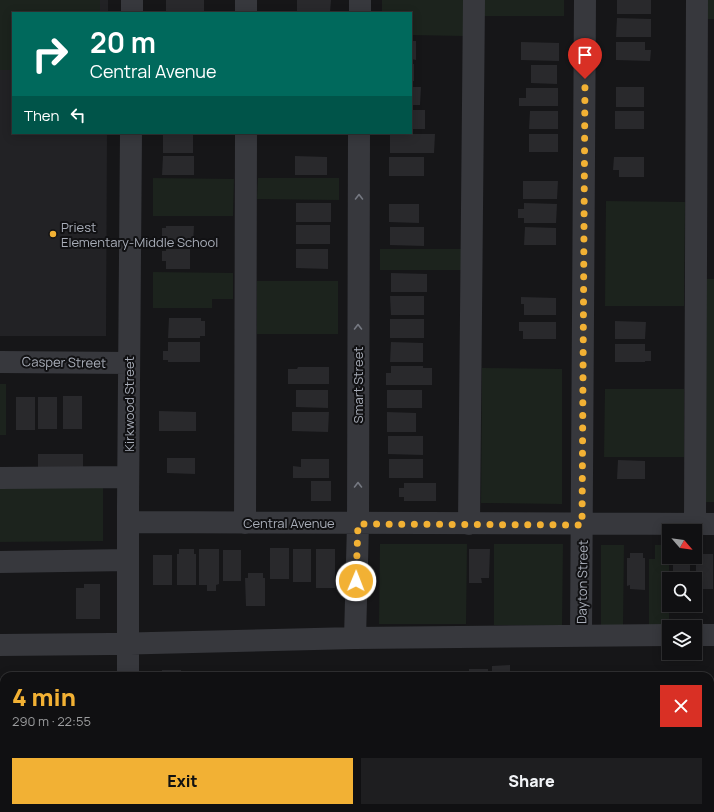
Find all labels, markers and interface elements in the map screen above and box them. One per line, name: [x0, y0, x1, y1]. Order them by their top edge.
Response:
text: 20 m: [90, 23, 156, 61]
icon: right: [24, 28, 76, 80]
pin: [568, 38, 602, 79]
icon: arrive: [574, 44, 596, 66]
text: Central Avenue: [90, 59, 217, 83]
icon: left: [67, 104, 89, 126]
text: Then: [24, 105, 59, 126]
one-way arrow: [355, 194, 363, 200]
place label: Priest Elementary‑Middle School: [61, 218, 218, 251]
marker: Priest Elementary‑Middle School: [48, 229, 58, 239]
one-way arrow: [354, 324, 362, 330]
street label: Smart Street: [349, 347, 367, 423]
street label: Casper Street: [22, 352, 106, 372]
street label: Kirkwood Street: [120, 356, 138, 452]
one-way arrow: [353, 482, 362, 488]
street label: Central Avenue: [243, 514, 335, 532]
north arrow: [662, 524, 702, 564]
map controls: [662, 524, 702, 660]
street label: Dayton Street: [572, 540, 592, 624]
position arrow: [335, 560, 377, 602]
button: search: [662, 572, 702, 612]
button: layers: [662, 620, 702, 660]
text: 4 min: [12, 680, 76, 713]
button: close: [660, 685, 702, 727]
text: 290 m · 22:55: [12, 712, 91, 730]
button: Exit: [12, 758, 353, 804]
button: Share: [361, 758, 702, 804]

